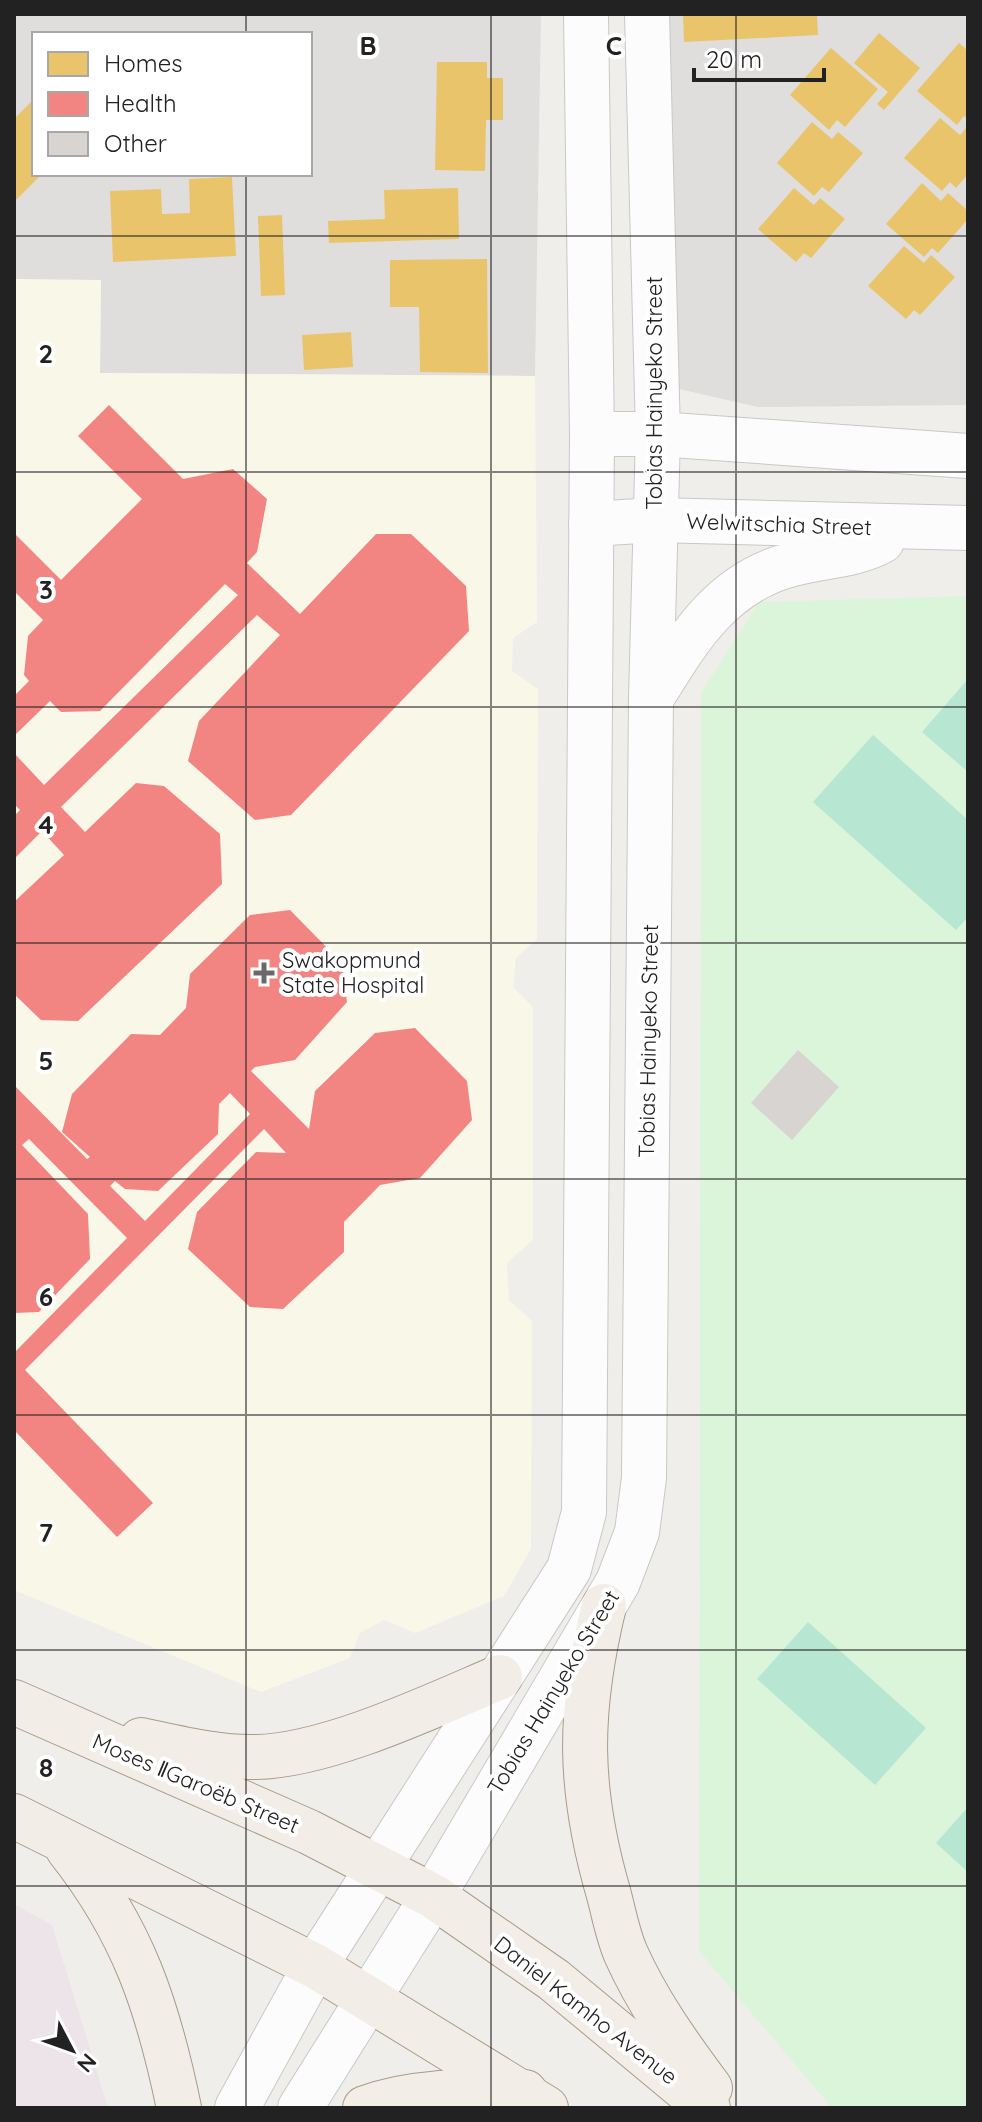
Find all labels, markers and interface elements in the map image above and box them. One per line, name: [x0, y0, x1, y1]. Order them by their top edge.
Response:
text: B: [359, 29, 377, 62]
text: C: [606, 29, 622, 62]
legend: [32, 32, 312, 176]
scale bar: [694, 32, 824, 82]
text: 20 m: [706, 44, 762, 74]
text: Homes: [104, 48, 182, 78]
text: Health: [104, 88, 177, 118]
text: Other: [104, 128, 167, 158]
street label: Tobias Hainyeko Street: [640, 276, 668, 510]
text: 2: [39, 337, 53, 370]
street label: Welwitschia Street: [686, 507, 872, 541]
text: 3: [39, 573, 53, 606]
text: 4: [38, 808, 54, 841]
street label: Tobias Hainyeko Street: [632, 924, 664, 1158]
place label: Swakopmund State Hospital: [282, 946, 424, 999]
marker: Swakopmund State Hospital: [253, 962, 275, 984]
text: 5: [39, 1044, 53, 1077]
text: 6: [39, 1280, 53, 1313]
text: 7: [39, 1516, 53, 1549]
street label: Tobias Hainyeko Street: [481, 1585, 625, 1799]
street label: Moses ǁGaroëb Street: [88, 1727, 304, 1839]
text: 8: [39, 1751, 53, 1784]
street label: Daniel Kamho Avenue: [489, 1930, 683, 2090]
north arrow: [32, 2010, 112, 2090]
text: N: [71, 2048, 103, 2078]

